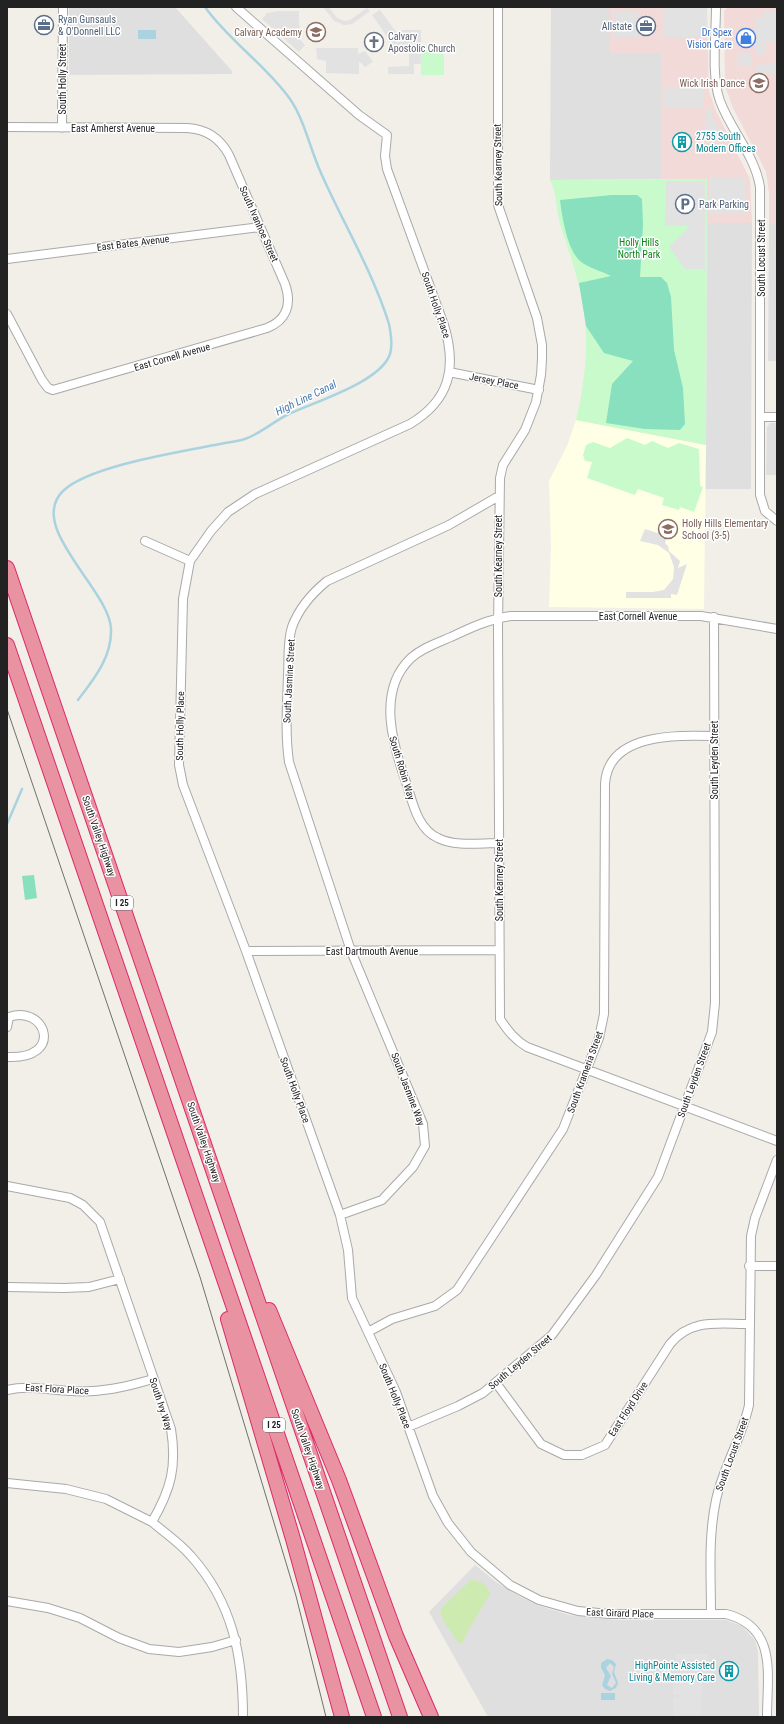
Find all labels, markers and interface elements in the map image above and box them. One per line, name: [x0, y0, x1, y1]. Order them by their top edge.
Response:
office icon: Ryan Gunsauls & O'Donnell LLC: [33, 14, 55, 36]
place label: Ryan Gunsauls & O'Donnell LLC: [58, 14, 121, 37]
office icon: Allstate: [635, 15, 657, 37]
school or university icon: Calvary Academy: [305, 21, 327, 43]
place label: Allstate: [602, 21, 632, 32]
place label: Calvary Academy: [234, 27, 302, 38]
place label: Dr Spex Vision Care: [687, 27, 733, 50]
shop icon: Dr Spex Vision Care: [735, 27, 757, 49]
church icon: Calvary Apostolic Church: [363, 31, 385, 53]
place label: Calvary Apostolic Church: [388, 31, 456, 54]
street label: South Holly Street: [57, 44, 68, 114]
school or university icon: Wick Irish Dance: [748, 72, 770, 94]
place label: Wick Irish Dance: [679, 78, 745, 89]
street label: East Amherst Avenue: [71, 123, 155, 134]
street label: South Kearney Street: [492, 124, 504, 206]
building icon: 2755 South Modern Offices: [671, 131, 693, 153]
place label: 2755 South Modern Offices: [696, 131, 756, 154]
street label: South Ivanhoe Street: [237, 184, 281, 264]
parking icon: Park Parking: [674, 193, 696, 215]
place label: Park Parking: [699, 199, 749, 210]
street label: South Locust Street: [756, 219, 767, 297]
street label: East Bates Avenue: [96, 233, 170, 253]
park label: Holly Hills North Park: [618, 237, 661, 260]
street label: South Holly Place: [420, 270, 453, 340]
street label: East Cornell Avenue: [133, 341, 212, 373]
street label: Jersey Place: [468, 371, 520, 391]
water label: High Line Canal: [273, 377, 339, 418]
street label: South Kearney Street: [493, 515, 504, 597]
school or university icon: Holly Hills Elementary School (3-5): [657, 518, 679, 540]
place label: Holly Hills Elementary School (3-5): [682, 518, 768, 542]
street label: East Cornell Avenue: [599, 611, 678, 622]
street label: South Jasmine Street: [281, 639, 297, 723]
street label: South Holly Place: [174, 691, 186, 761]
street label: South Leyden Street: [709, 721, 720, 799]
street label: South Robin Way: [387, 735, 417, 801]
street label: South Valley Highway: [80, 794, 118, 878]
street label: South Kearney Street: [494, 839, 505, 921]
road number: I 25: [111, 896, 133, 910]
street label: East Dartmouth Avenue: [326, 946, 419, 957]
street label: South Krameria Street: [565, 1030, 605, 1114]
street label: South Leyden Street: [675, 1041, 713, 1119]
street label: South Jasmine Way: [389, 1051, 427, 1127]
street label: South Holly Place: [278, 1056, 312, 1125]
street label: South Valley Highway: [185, 1100, 223, 1184]
street label: South Leyden Street: [486, 1332, 554, 1392]
street label: South Holly Place: [377, 1362, 413, 1430]
street label: South Ivy Way: [147, 1376, 175, 1432]
street label: East Floyd Drive: [606, 1379, 650, 1438]
street label: East Flora Place: [25, 1382, 89, 1396]
street label: South Valley Highway: [289, 1407, 327, 1491]
street label: South Locust Street: [714, 1416, 750, 1492]
road number: I 25: [263, 1418, 285, 1432]
street label: East Girard Place: [586, 1606, 654, 1620]
place label: HighPointe Assisted Living & Memory Care: [629, 1660, 715, 1683]
building icon: HighPointe Assisted Living & Memory Care: [718, 1660, 740, 1682]

